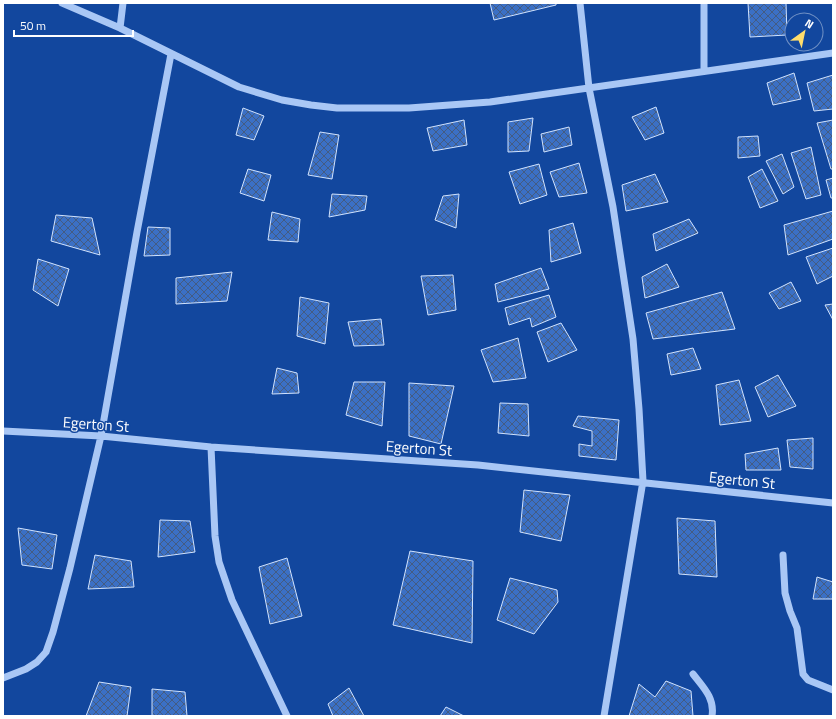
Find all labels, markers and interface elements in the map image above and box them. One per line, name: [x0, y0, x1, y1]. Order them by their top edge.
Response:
scale bar: [14, 12, 133, 38]
north arrow: [784, 12, 824, 52]
text: N: [802, 15, 817, 32]
text: 50 m: [20, 16, 46, 35]
street label: Egerton St: [62, 410, 131, 438]
street label: Egerton St: [385, 434, 454, 462]
street label: Egerton St: [708, 465, 777, 495]

